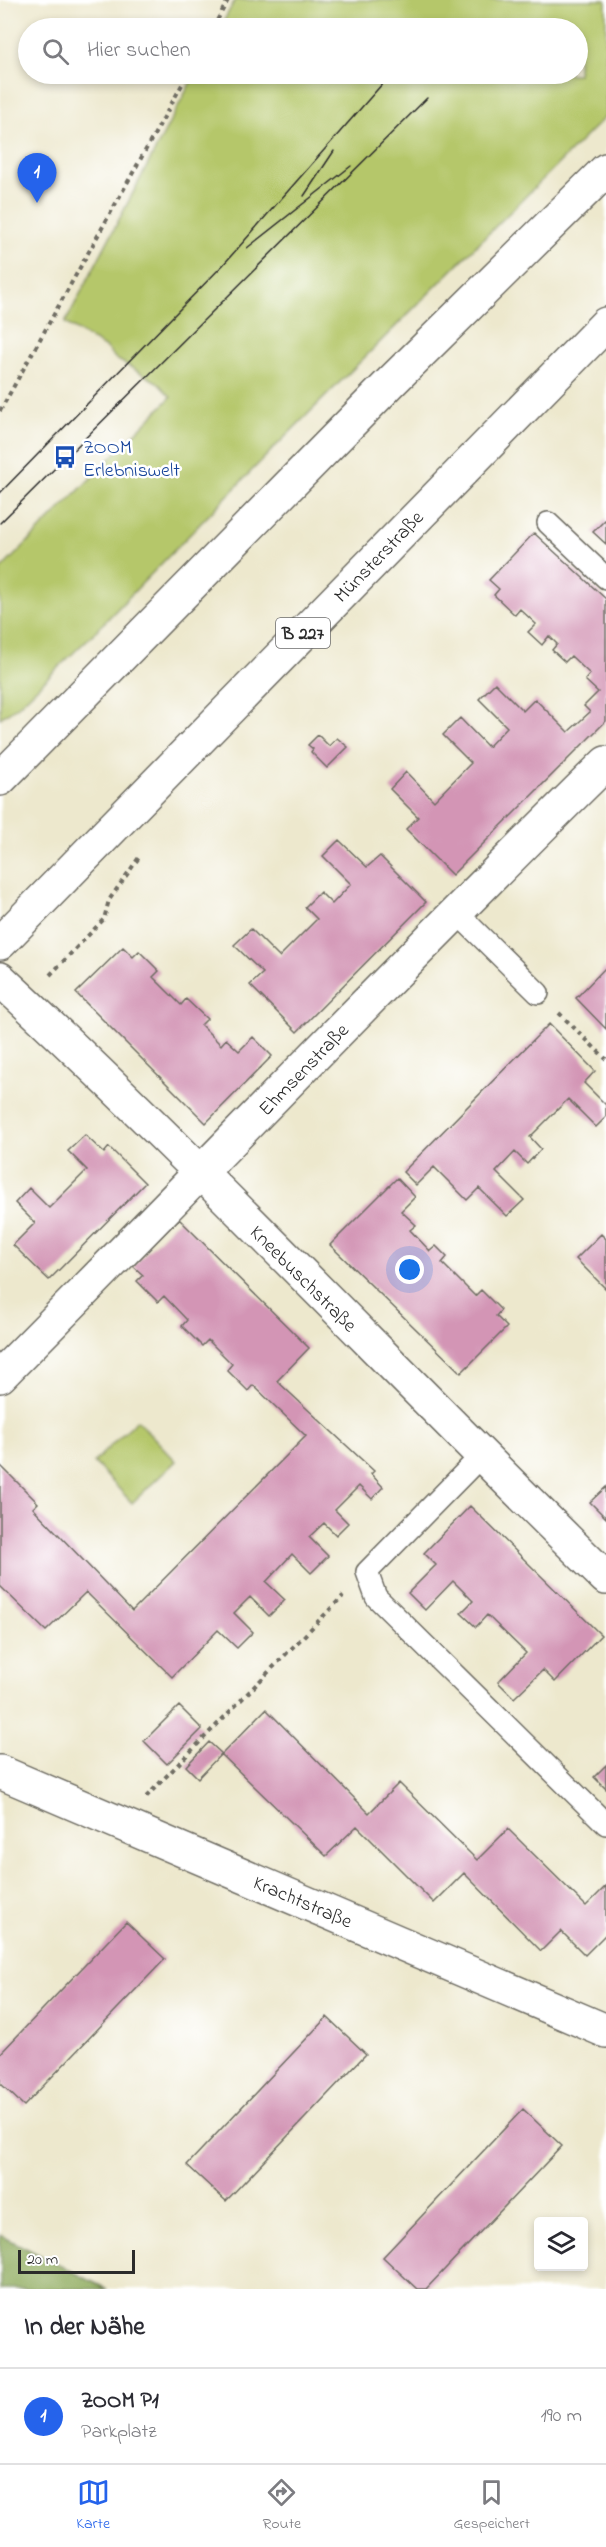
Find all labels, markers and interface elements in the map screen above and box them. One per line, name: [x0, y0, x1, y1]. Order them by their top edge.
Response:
search box: [18, 18, 588, 84]
icon: search: [39, 35, 72, 68]
text: Hier suchen: [87, 35, 191, 67]
pin: 1: [18, 154, 57, 203]
place label: ZOOM Erlebniswelt: [83, 434, 180, 486]
bus stop icon: ZOOM Erlebniswelt: [52, 444, 78, 470]
street label: Münsterstraße: [328, 505, 432, 611]
road number: B 227: [276, 618, 330, 648]
street label: Ehmsenstraße: [253, 1018, 357, 1124]
street label: Kneebuschstraße: [242, 1220, 362, 1340]
your location: [395, 1255, 424, 1284]
street label: Krachtstraße: [248, 1869, 356, 1937]
map controls: [534, 2217, 588, 2271]
button: layers: [534, 2217, 588, 2271]
scale bar: [18, 2247, 135, 2274]
text: 20 m: [27, 2248, 58, 2272]
text: In der Nähe: [24, 2309, 145, 2347]
text: ZOOM P1: [81, 2386, 159, 2418]
text: 1: [40, 2402, 47, 2431]
text: 190 m: [540, 2402, 582, 2431]
text: Parkplatz: [81, 2418, 157, 2447]
tab: Karte: [76, 2476, 110, 2536]
tab: Route: [262, 2476, 301, 2536]
tab: Gespeichert: [454, 2476, 530, 2536]

